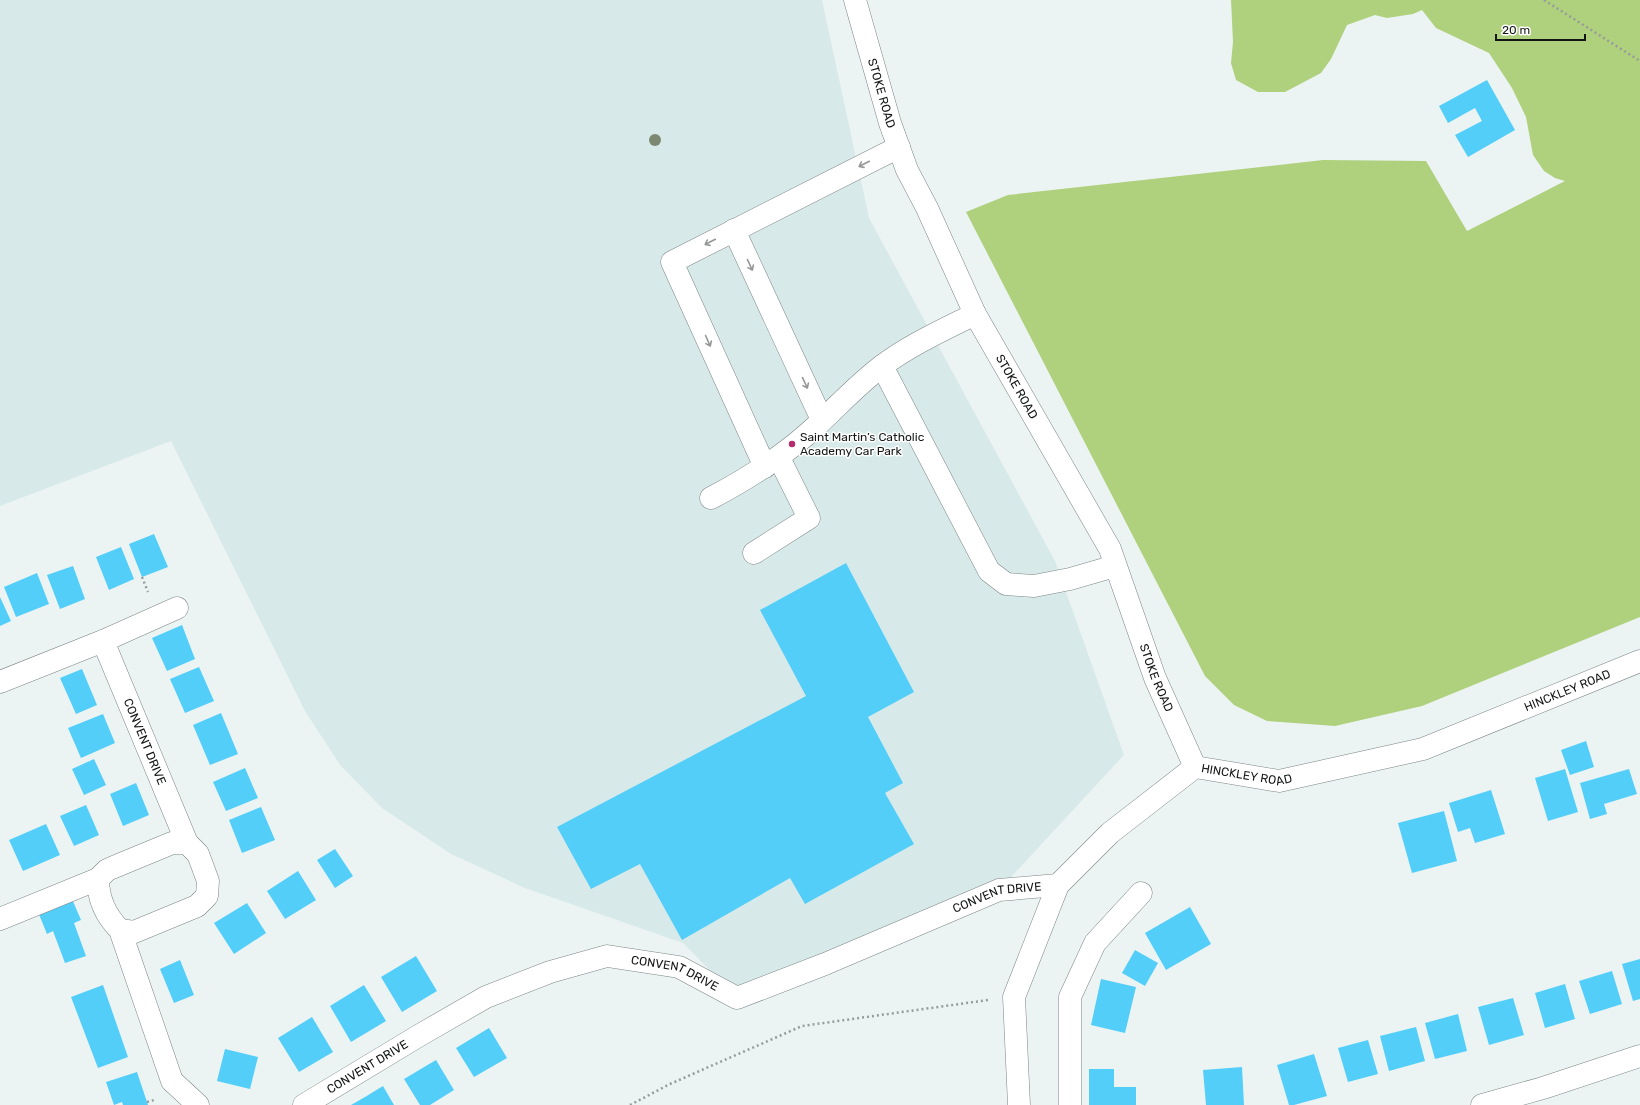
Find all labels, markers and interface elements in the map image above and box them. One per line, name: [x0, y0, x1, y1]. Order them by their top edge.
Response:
scale bar: [1496, 16, 1585, 42]
text: 20 m: [1502, 23, 1530, 37]
street label: STOKE ROAD: [865, 57, 898, 130]
one-way arrow: [858, 161, 870, 169]
one-way arrow: [705, 239, 717, 246]
one-way arrow: [747, 259, 754, 271]
one-way arrow: [705, 334, 712, 346]
street label: STOKE ROAD: [993, 352, 1041, 421]
one-way arrow: [802, 377, 809, 389]
place label: Saint Martin’s Catholic Academy Car Park: [800, 430, 925, 458]
marker: Saint Martin’s Catholic Academy Car Park: [787, 439, 797, 449]
street label: STOKE ROAD: [1137, 642, 1176, 714]
street label: HINCKLEY ROAD: [1522, 667, 1613, 714]
street label: CONVENT DRIVE: [121, 696, 169, 787]
street label: HINCKLEY ROAD: [1200, 761, 1293, 789]
street label: CONVENT DRIVE: [951, 879, 1042, 916]
street label: CONVENT DRIVE: [630, 953, 721, 994]
street label: CONVENT DRIVE: [324, 1037, 410, 1097]

